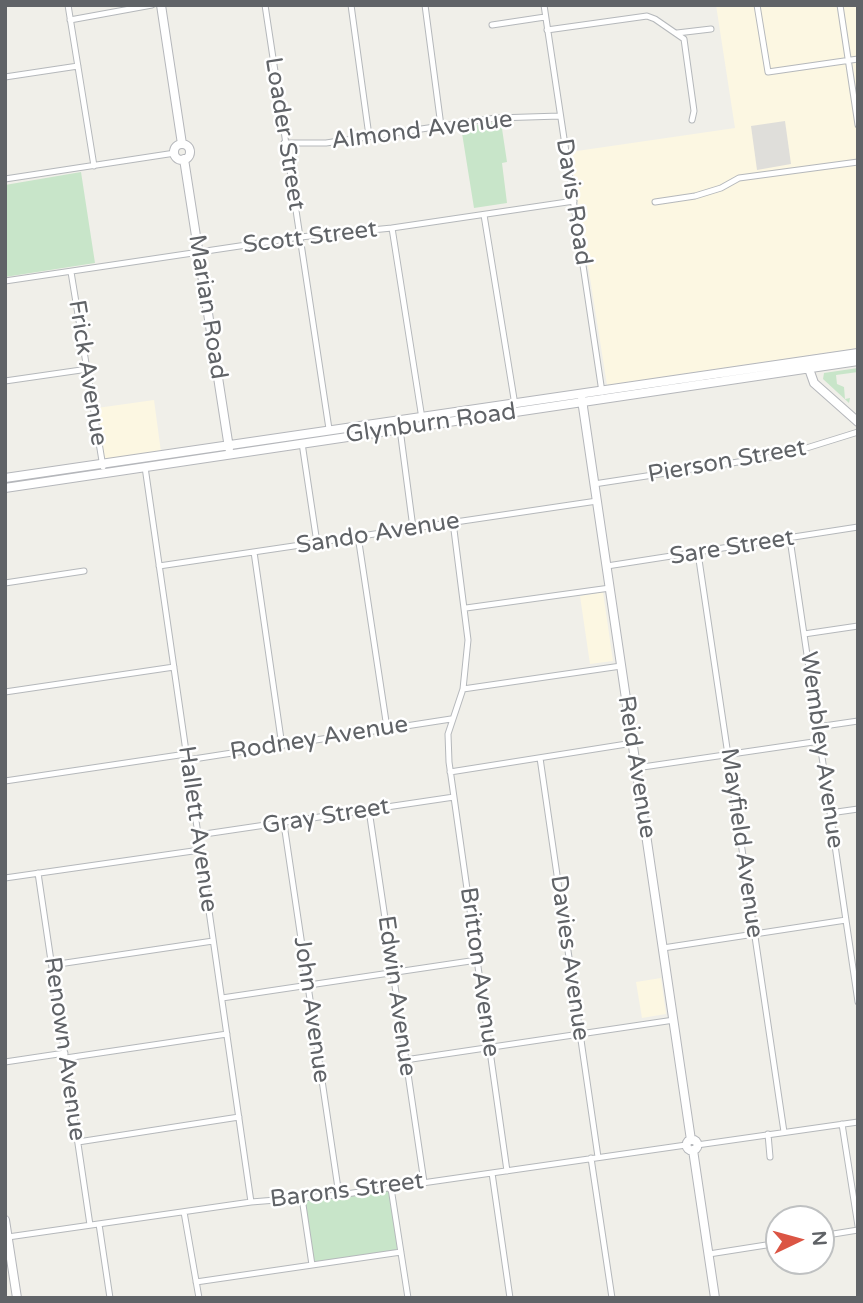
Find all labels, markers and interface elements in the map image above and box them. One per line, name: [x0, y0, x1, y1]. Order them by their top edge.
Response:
street label: Loader Street: [258, 55, 310, 213]
street label: Almond Avenue: [330, 106, 514, 156]
street label: Davis Road: [549, 137, 597, 267]
street label: Scott Street: [241, 215, 379, 261]
street label: Marian Road: [181, 232, 233, 382]
street label: Frick Avenue: [61, 298, 113, 448]
street label: Glynburn Road: [344, 398, 518, 450]
street label: Pierson Street: [646, 434, 808, 490]
street label: Sando Avenue: [294, 507, 462, 561]
street label: Sare Street: [668, 524, 796, 572]
street label: Wembley Avenue: [793, 650, 849, 850]
street label: Reid Avenue: [611, 694, 661, 840]
street label: Rodney Avenue: [228, 711, 410, 767]
street label: Hallett Avenue: [171, 744, 223, 914]
street label: Mayfield Avenue: [713, 746, 769, 940]
street label: Gray Street: [260, 793, 392, 841]
street label: Davies Avenue: [543, 873, 595, 1043]
street label: Britton Avenue: [453, 885, 505, 1059]
street label: Edwin Avenue: [370, 914, 422, 1078]
street label: John Avenue: [287, 935, 335, 1085]
street label: Renown Avenue: [37, 955, 91, 1143]
street label: Barons Street: [269, 1167, 425, 1215]
north arrow: [765, 1205, 835, 1275]
text: N: [807, 1230, 831, 1247]

